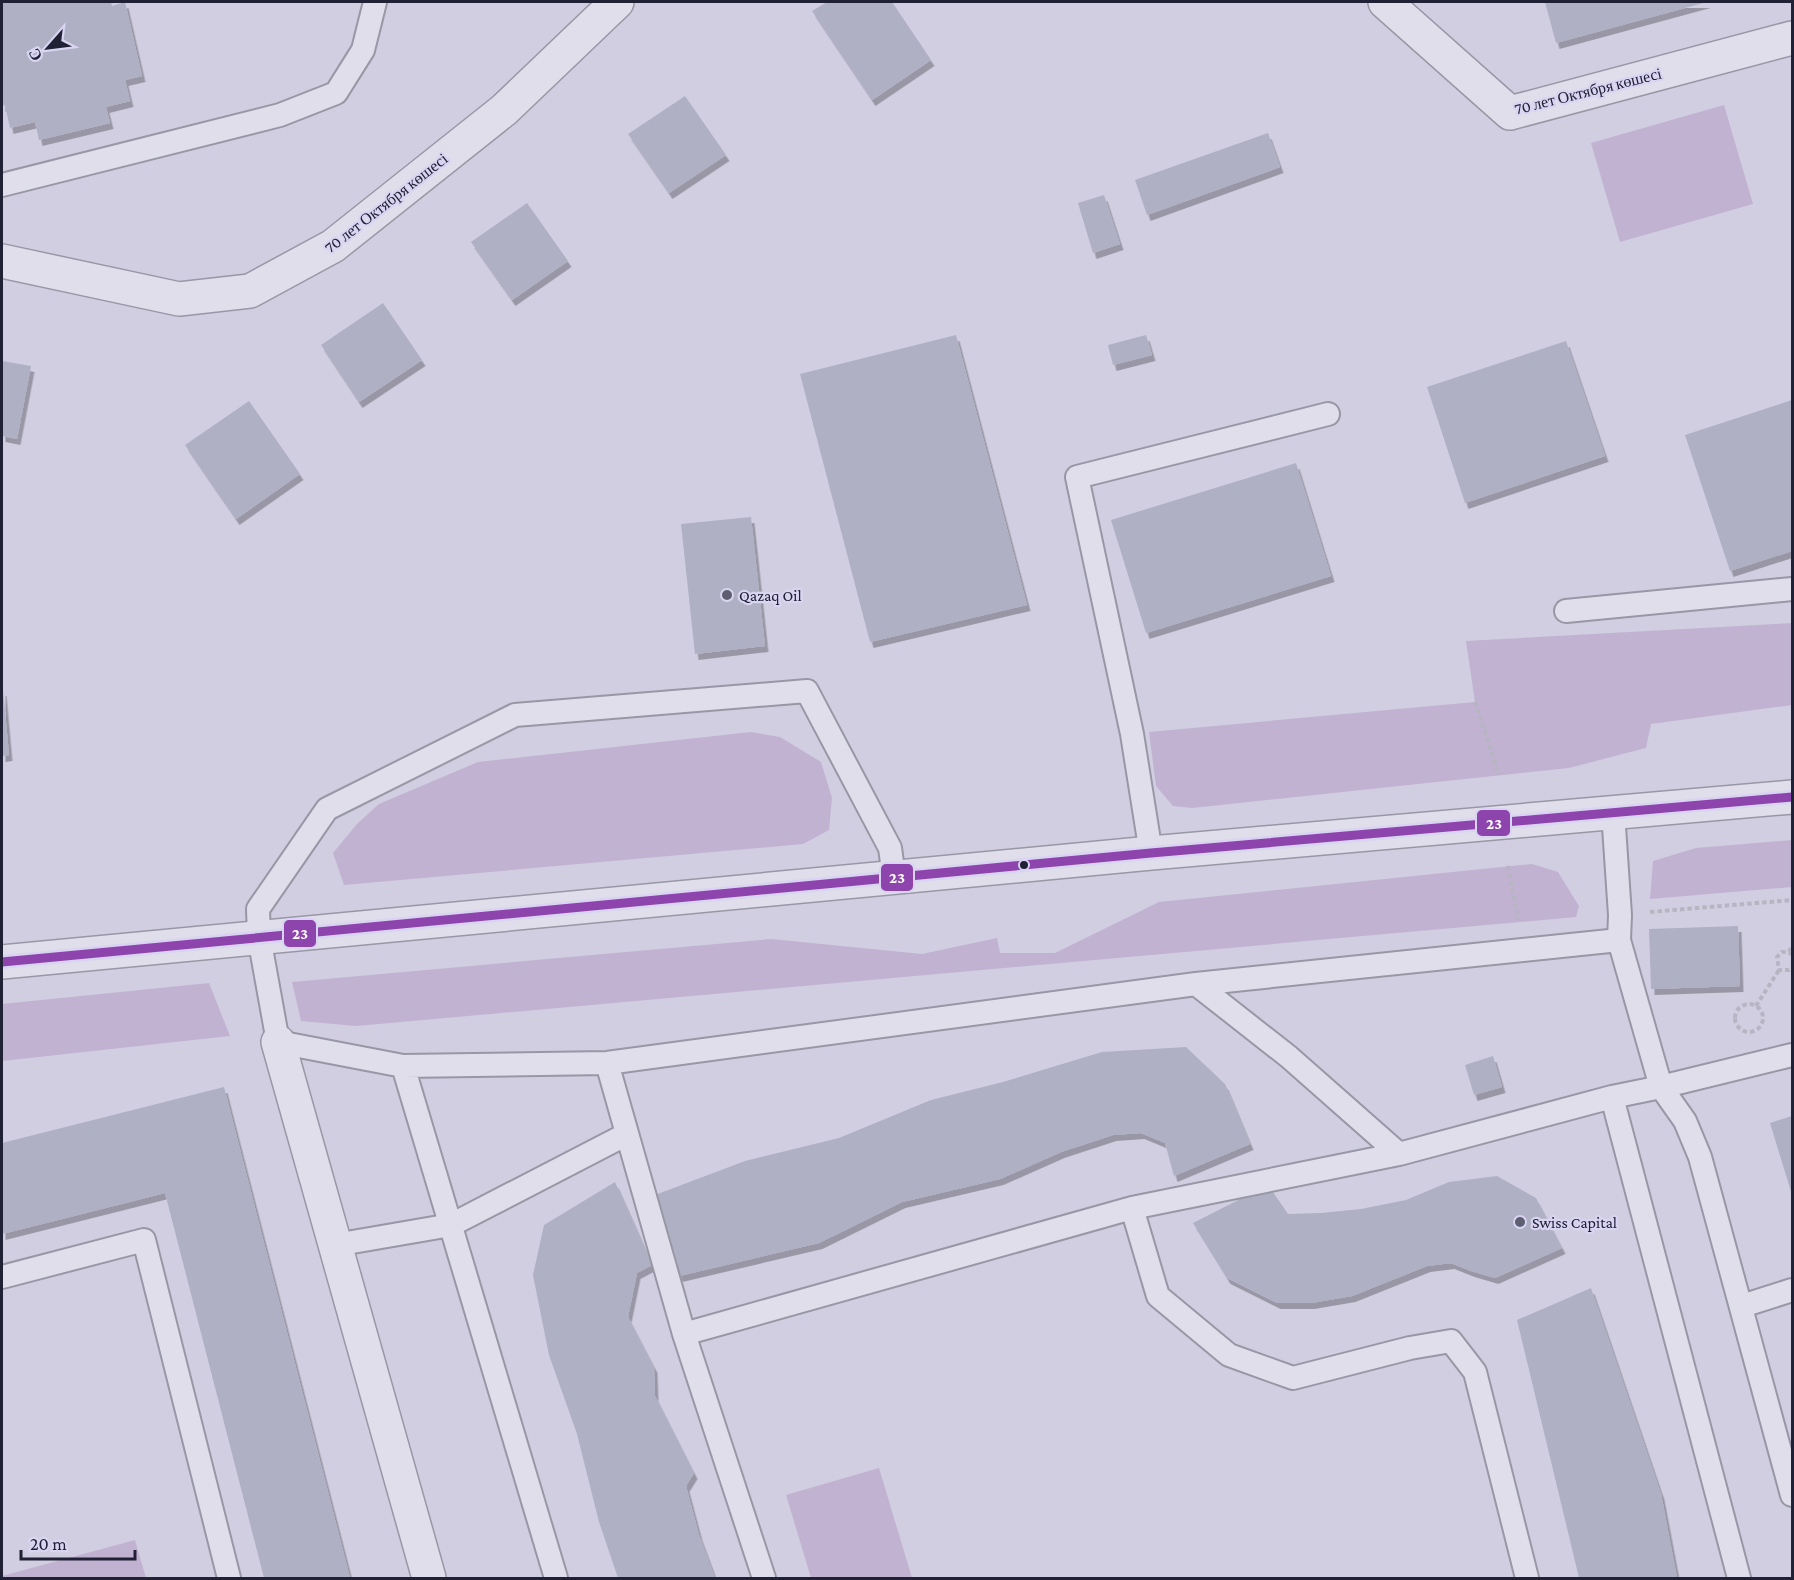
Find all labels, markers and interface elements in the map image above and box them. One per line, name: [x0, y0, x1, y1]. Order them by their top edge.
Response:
north arrow: [18, 18, 78, 78]
text: С: [25, 46, 45, 64]
street label: 70 лет Октября көшесі: [1513, 64, 1664, 119]
street label: 70 лет Октября көшесі: [321, 149, 452, 257]
place label: Qazaq Oil: [739, 587, 802, 605]
marker: Qazaq Oil: [720, 588, 734, 602]
line badge: 23: [1476, 809, 1511, 837]
text: 23: [1486, 815, 1502, 832]
unlabelled marker: [1018, 859, 1030, 871]
line badge: 23: [880, 863, 914, 892]
text: 23: [889, 869, 905, 886]
line badge: 23: [283, 919, 317, 948]
text: 23: [292, 925, 308, 942]
place label: Swiss Capital: [1532, 1214, 1617, 1232]
marker: Swiss Capital: [1513, 1215, 1527, 1229]
scale bar: [21, 1523, 135, 1561]
text: 20 m: [30, 1534, 67, 1554]

